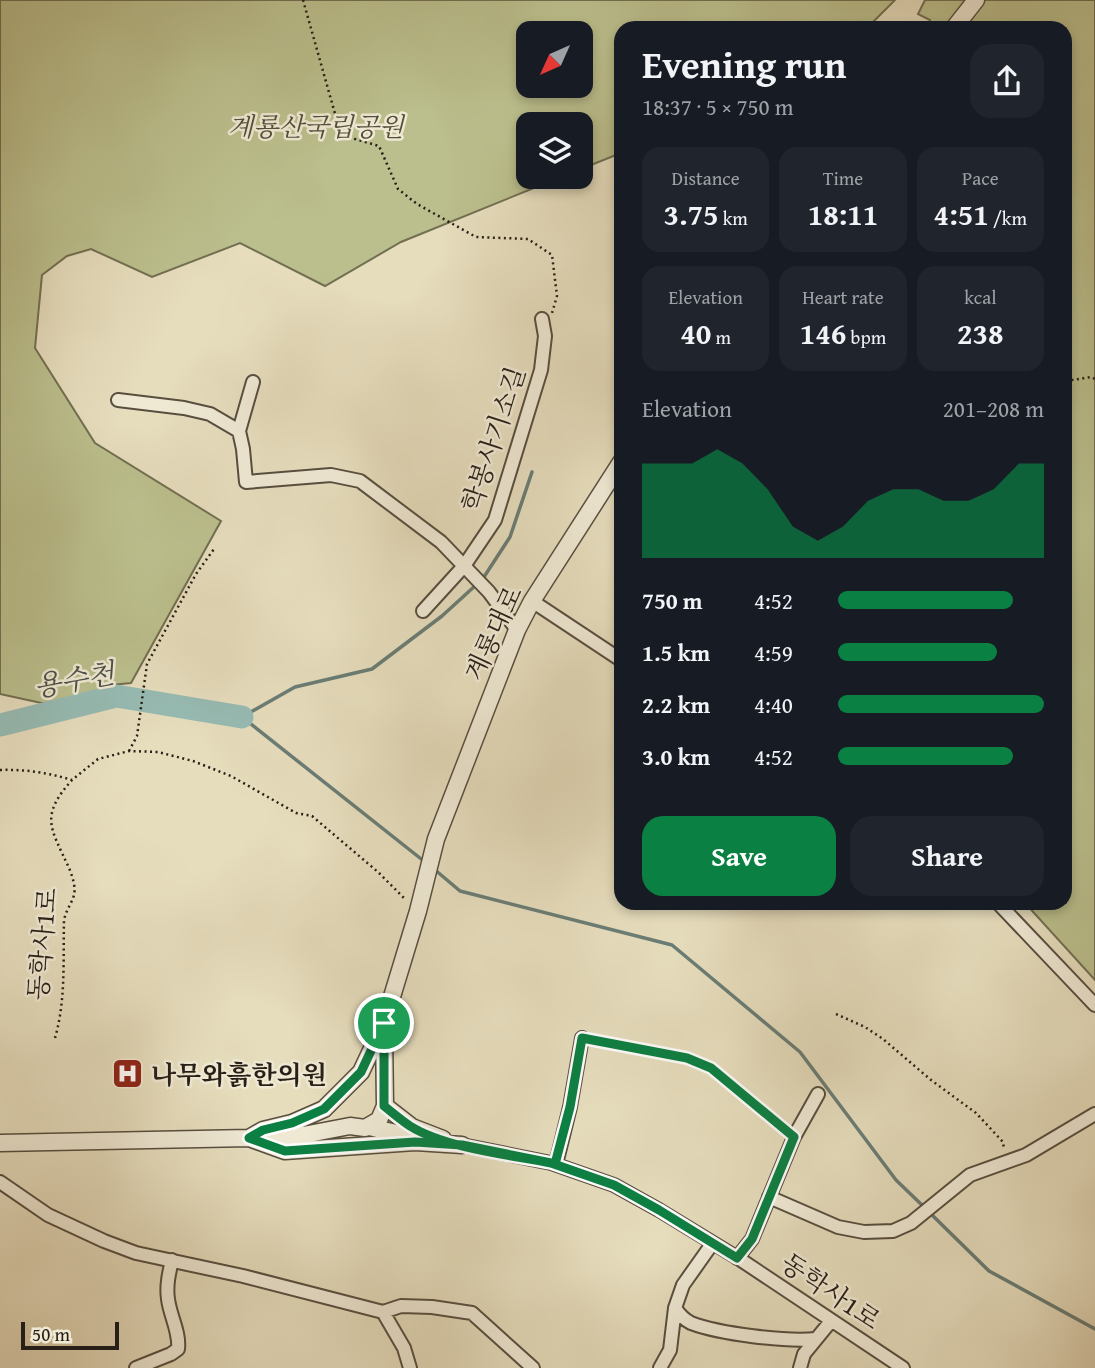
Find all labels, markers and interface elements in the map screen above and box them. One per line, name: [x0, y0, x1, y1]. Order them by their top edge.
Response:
north arrow: [516, 21, 593, 98]
map controls: [516, 21, 593, 189]
text: Evening run: [642, 36, 846, 92]
button: share: [970, 44, 1044, 118]
text: 18:37 · 5 × 750 m: [642, 90, 794, 123]
park label: 계룡산국립공원: [228, 107, 406, 146]
button: layers: [516, 112, 593, 189]
text: Distance: [672, 164, 740, 192]
text: Time: [823, 164, 863, 192]
text: Pace: [962, 164, 999, 192]
text: 3.75: [663, 192, 719, 236]
text: 18:11: [808, 192, 878, 236]
text: 4:51: [934, 192, 989, 236]
text: km: [719, 204, 748, 232]
text: /km: [989, 204, 1027, 232]
text: Elevation: [668, 283, 743, 311]
text: Heart rate: [802, 283, 884, 311]
text: kcal: [964, 283, 997, 311]
text: 40: [680, 311, 711, 355]
text: 146: [800, 311, 846, 355]
text: 238: [957, 311, 1004, 355]
text: m: [711, 323, 731, 351]
text: bpm: [846, 323, 886, 351]
street label: 학봉사기소길: [451, 361, 535, 517]
text: Elevation: [642, 392, 732, 425]
text: 201–208 m: [943, 392, 1044, 425]
street label: 계룡대로: [454, 579, 532, 687]
text: 750 m: [642, 584, 703, 617]
text: 4:52: [754, 584, 793, 617]
text: 1.5 km: [642, 636, 710, 669]
text: 4:59: [754, 636, 793, 669]
water label: 용수천: [30, 651, 119, 706]
text: 2.2 km: [642, 688, 710, 721]
text: 4:40: [754, 688, 793, 721]
text: 3.0 km: [642, 740, 710, 773]
text: 4:52: [754, 740, 793, 773]
button: Save: [642, 816, 836, 896]
button: Share: [850, 816, 1044, 896]
street label: 동학사1로: [18, 886, 66, 1002]
pin: [354, 993, 414, 1053]
icon: arrive: [365, 1004, 403, 1042]
place label: 나무와흙한의원: [151, 1055, 327, 1094]
hospital icon: 나무와흙한의원: [111, 1057, 145, 1091]
street label: 동학사1로: [773, 1243, 889, 1339]
scale bar: [21, 1319, 119, 1351]
text: 50 m: [32, 1320, 70, 1348]

